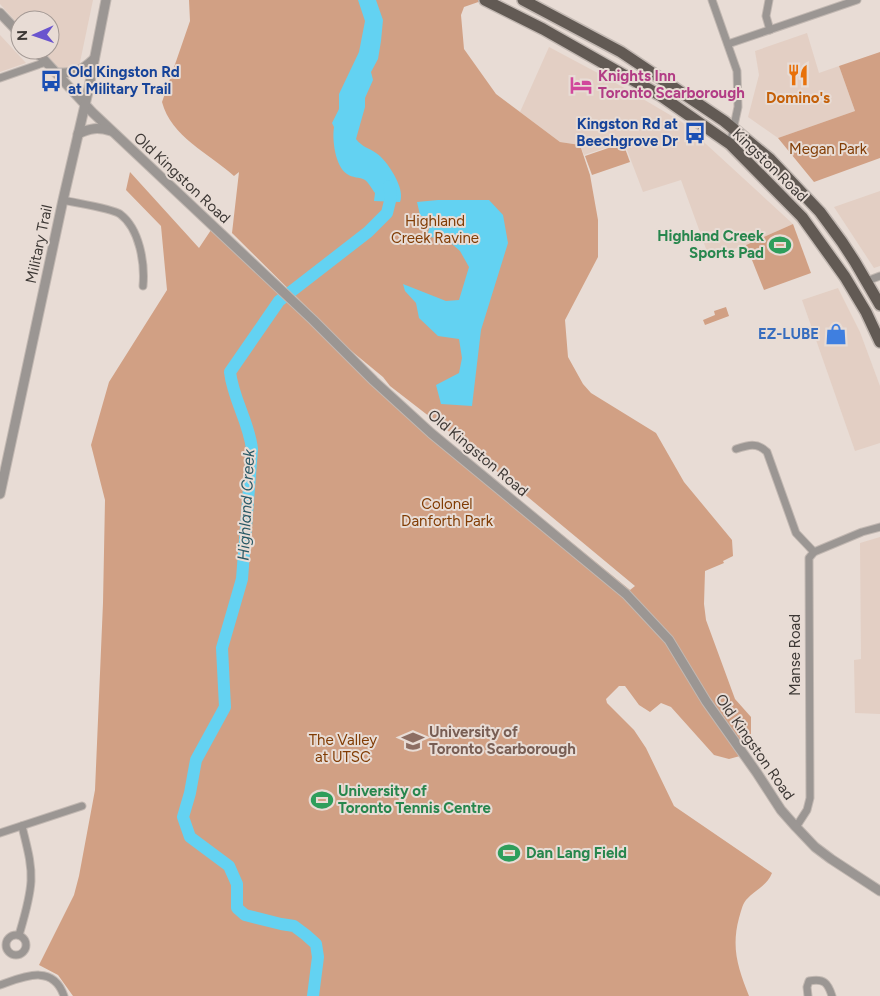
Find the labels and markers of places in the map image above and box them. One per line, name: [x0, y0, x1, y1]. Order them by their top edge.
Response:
restaurant icon: Domino's: [785, 62, 811, 88]
place label: Old Kingston Rd at Military Trail: [68, 63, 180, 98]
place label: Knights Inn Toronto Scarborough: [598, 67, 745, 102]
bus stop icon: Old Kingston Rd at Military Trail: [38, 68, 64, 94]
hotel icon: Knights Inn Toronto Scarborough: [568, 72, 594, 98]
place label: Domino's: [766, 89, 830, 107]
place label: Kingston Rd at Beechgrove Dr: [576, 115, 678, 150]
bus stop icon: Kingston Rd at Beechgrove Dr: [682, 120, 708, 146]
place label: Highland Creek Sports Pad: [657, 227, 764, 262]
sports icon: Highland Creek Sports Pad: [767, 232, 793, 258]
shop icon: EZ-LUBE: [823, 321, 849, 347]
place label: EZ-LUBE: [758, 325, 819, 343]
place label: University of Toronto Scarborough: [429, 723, 576, 758]
school or university icon: University of Toronto Scarborough: [400, 728, 426, 754]
place label: University of Toronto Tennis Centre: [338, 782, 492, 817]
sports icon: University of Toronto Tennis Centre: [309, 787, 335, 813]
sports icon: Dan Lang Field: [496, 840, 522, 866]
place label: Dan Lang Field: [526, 844, 627, 862]

